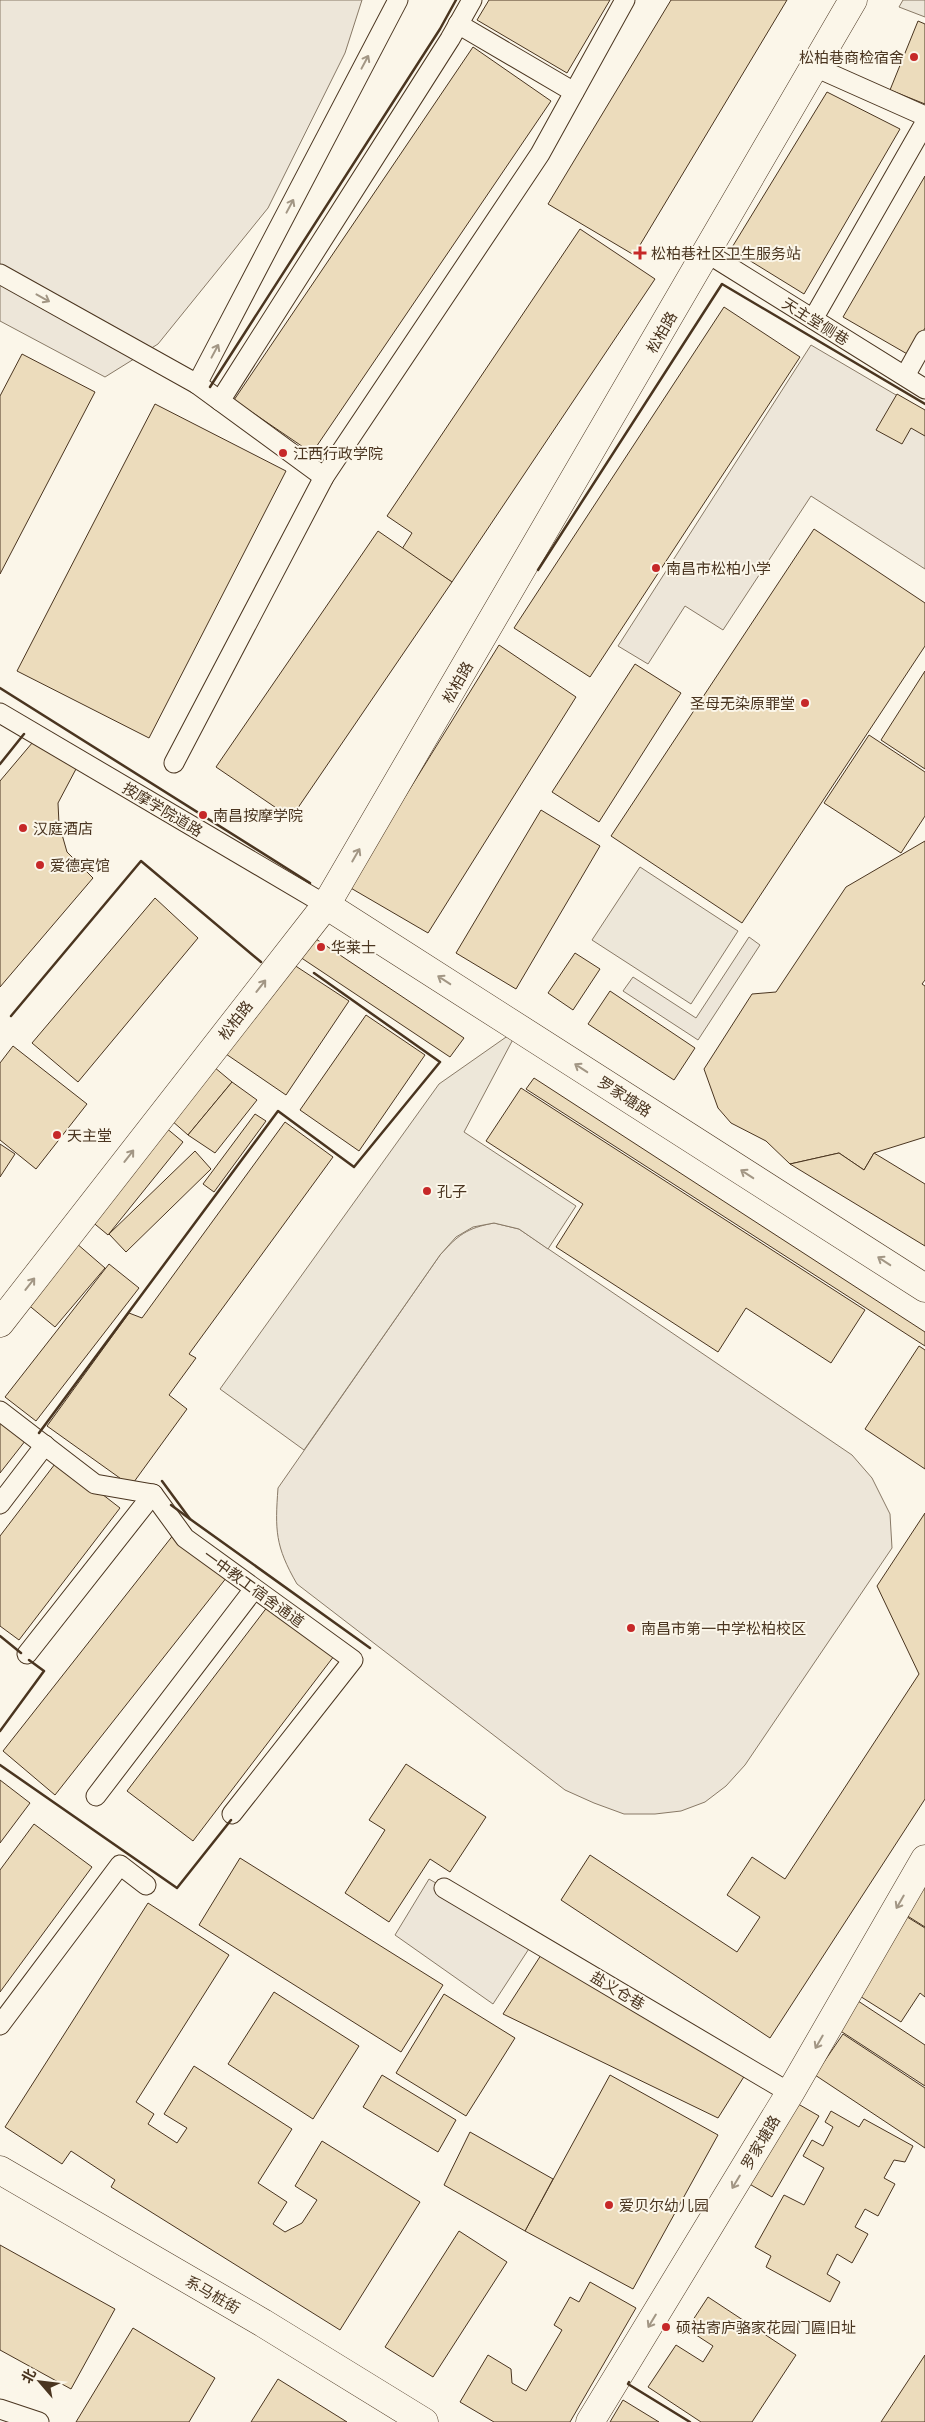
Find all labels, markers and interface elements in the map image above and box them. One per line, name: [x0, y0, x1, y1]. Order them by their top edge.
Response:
place label: 松柏巷商检宿舍: [799, 48, 904, 66]
marker: 松柏巷商检宿舍: [908, 51, 920, 63]
one-way arrow: [360, 55, 370, 70]
one-way arrow: [285, 199, 295, 214]
place label: 松柏巷社区卫生服务站: [651, 244, 801, 262]
marker: 松柏巷社区卫生服务站: [633, 246, 647, 260]
one-way arrow: [35, 293, 50, 303]
street label: 天主堂侧巷: [779, 293, 853, 349]
street label: 松柏路: [642, 308, 680, 356]
one-way arrow: [210, 343, 220, 358]
place label: 江西行政学院: [293, 444, 383, 462]
marker: 江西行政学院: [277, 447, 289, 459]
place label: 南昌市松柏小学: [666, 559, 771, 577]
marker: 南昌市松柏小学: [650, 562, 662, 574]
street label: 松柏路: [438, 658, 476, 706]
place label: 圣母无染原罪堂: [690, 694, 795, 712]
marker: 圣母无染原罪堂: [799, 697, 811, 709]
street label: 按摩学院道路: [120, 778, 206, 840]
place label: 南昌按摩学院: [213, 806, 303, 824]
marker: 南昌按摩学院: [197, 809, 209, 821]
place label: 汉庭酒店: [33, 819, 93, 837]
marker: 汉庭酒店: [17, 822, 29, 834]
one-way arrow: [351, 848, 361, 862]
place label: 爱德宾馆: [50, 856, 110, 874]
marker: 爱德宾馆: [34, 859, 46, 871]
place label: 华莱士: [331, 938, 376, 956]
marker: 华莱士: [315, 941, 327, 953]
one-way arrow: [437, 975, 451, 985]
one-way arrow: [256, 980, 267, 993]
street label: 松柏路: [214, 997, 256, 1043]
one-way arrow: [574, 1062, 588, 1072]
street label: 罗家塘路: [595, 1072, 655, 1120]
place label: 天主堂: [67, 1126, 112, 1144]
marker: 天主堂: [51, 1129, 63, 1141]
one-way arrow: [124, 1150, 135, 1163]
one-way arrow: [740, 1169, 754, 1179]
place label: 孔子: [437, 1182, 467, 1200]
marker: 孔子: [421, 1185, 433, 1197]
one-way arrow: [877, 1256, 891, 1267]
one-way arrow: [24, 1278, 35, 1291]
street label: 一中教工宿舍通道: [200, 1545, 308, 1631]
place label: 南昌市第一中学松柏校区: [641, 1619, 806, 1637]
marker: 南昌市第一中学松柏校区: [625, 1622, 637, 1634]
one-way arrow: [895, 1894, 905, 1908]
street label: 盐义仓巷: [588, 1967, 648, 2013]
one-way arrow: [814, 2035, 824, 2049]
street label: 罗家塘路: [737, 2112, 783, 2172]
one-way arrow: [731, 2174, 741, 2188]
place label: 爱贝尔幼儿园: [619, 2196, 709, 2214]
marker: 爱贝尔幼儿园: [603, 2199, 615, 2211]
street label: 系马桩街: [183, 2271, 243, 2317]
one-way arrow: [646, 2313, 656, 2327]
place label: 硕祜寄庐骆家花园门匾旧址: [676, 2318, 856, 2336]
marker: 硕祜寄庐骆家花园门匾旧址: [660, 2321, 672, 2333]
north arrow: [15, 2357, 65, 2407]
text: 北: [17, 2365, 39, 2386]

